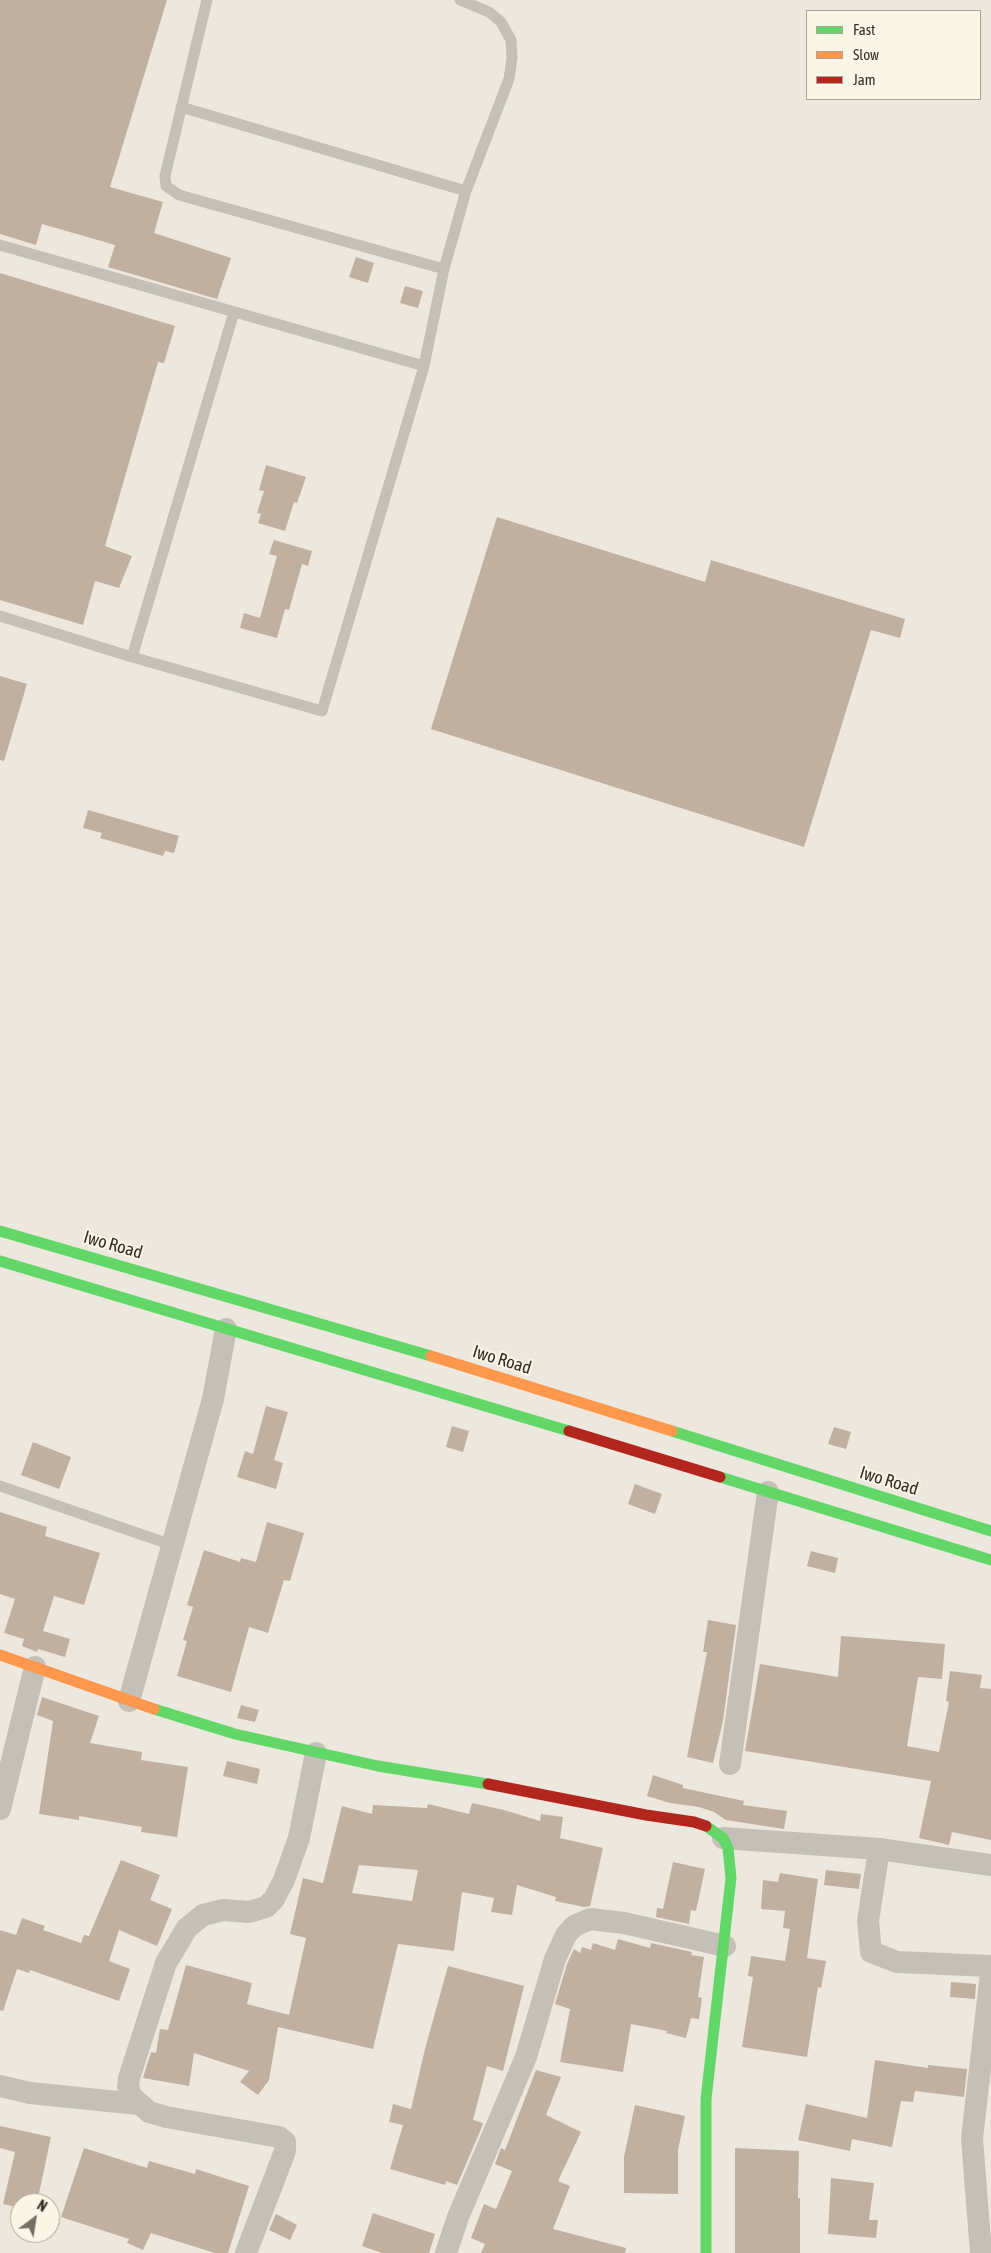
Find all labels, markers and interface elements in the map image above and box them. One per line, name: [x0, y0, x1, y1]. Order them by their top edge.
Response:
legend: [806, 10, 981, 100]
text: Fast: [853, 21, 875, 38]
text: Slow: [853, 46, 879, 63]
text: Jam: [853, 71, 876, 88]
street label: Iwo Road: [81, 1226, 145, 1264]
street label: Iwo Road: [470, 1341, 534, 1379]
street label: Iwo Road: [857, 1462, 921, 1500]
north arrow: [10, 2193, 60, 2243]
text: N: [35, 2197, 50, 2215]

